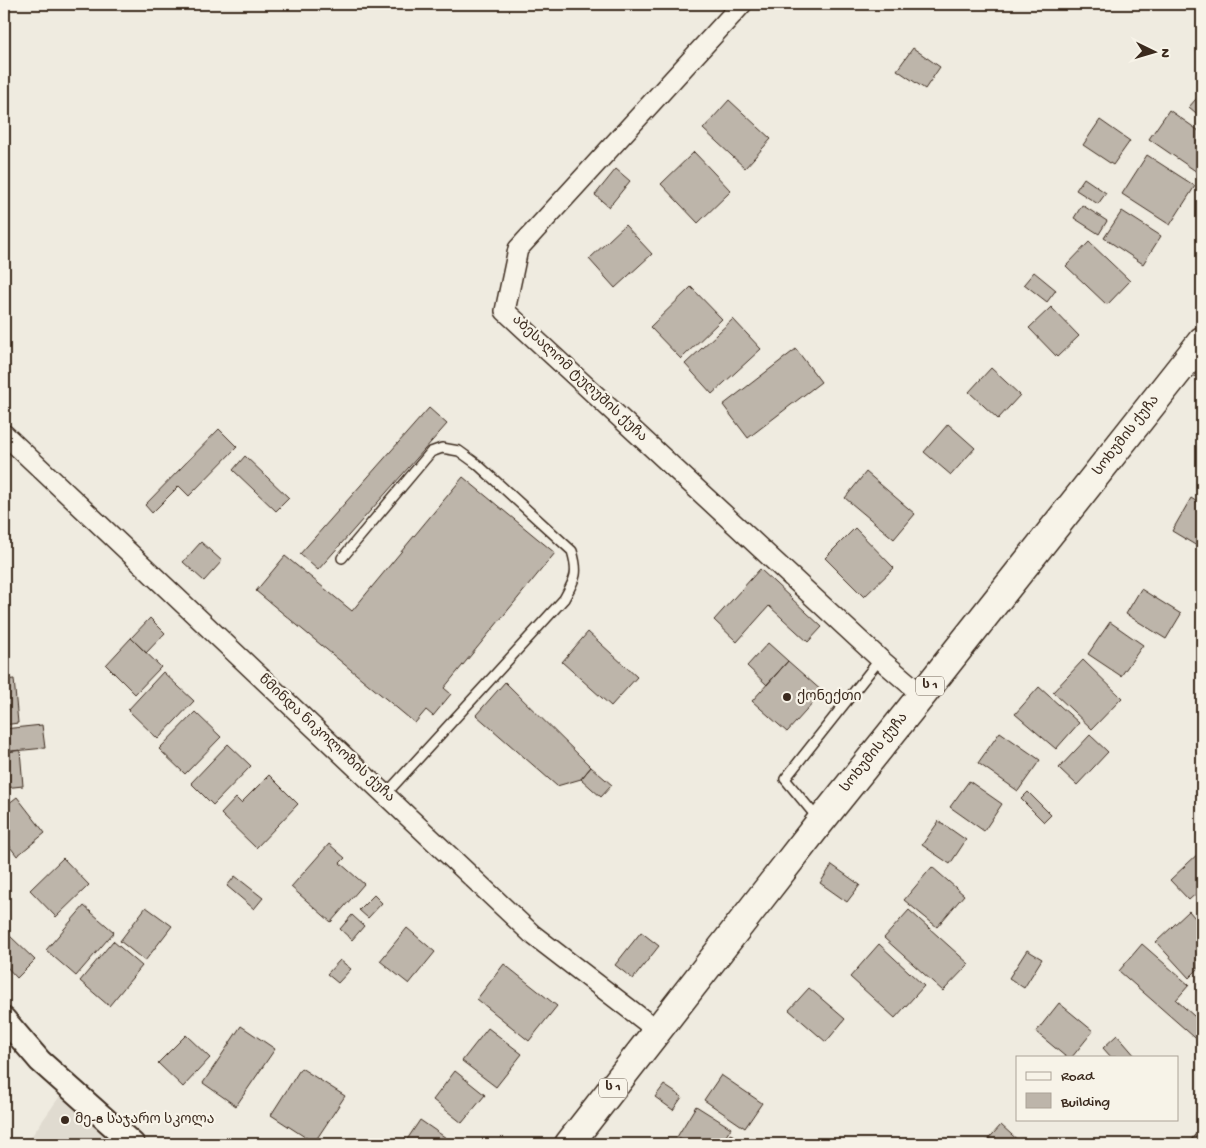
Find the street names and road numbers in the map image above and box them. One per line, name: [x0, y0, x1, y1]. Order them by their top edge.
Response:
street label: აბესალომ ტუღუშის ქუჩა: [508, 312, 650, 446]
street label: სოხუმის ქუჩა: [1090, 392, 1164, 480]
street label: წმინდა ნიკოლოზის ქუჩა: [254, 671, 398, 807]
road number: ს 1: [916, 676, 944, 696]
street label: სოხუმის ქუჩა: [838, 710, 912, 796]
road number: ს 1: [599, 1078, 627, 1098]

